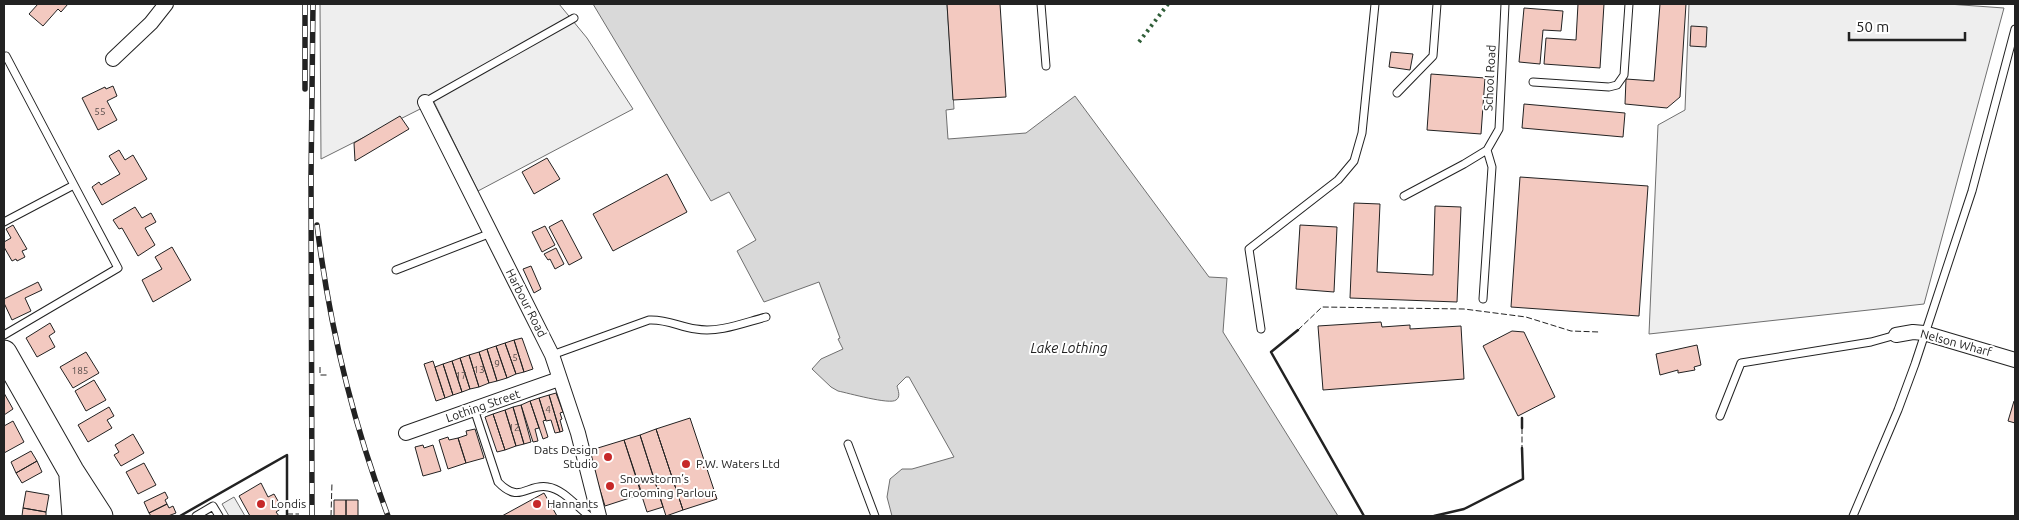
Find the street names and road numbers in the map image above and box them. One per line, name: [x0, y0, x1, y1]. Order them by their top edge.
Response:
street label: School Road: [1481, 45, 1498, 111]
street label: Harbour Road: [504, 266, 549, 339]
street label: Nelson Wharf: [1919, 327, 1994, 358]
street label: Lothing Street: [444, 387, 522, 424]

